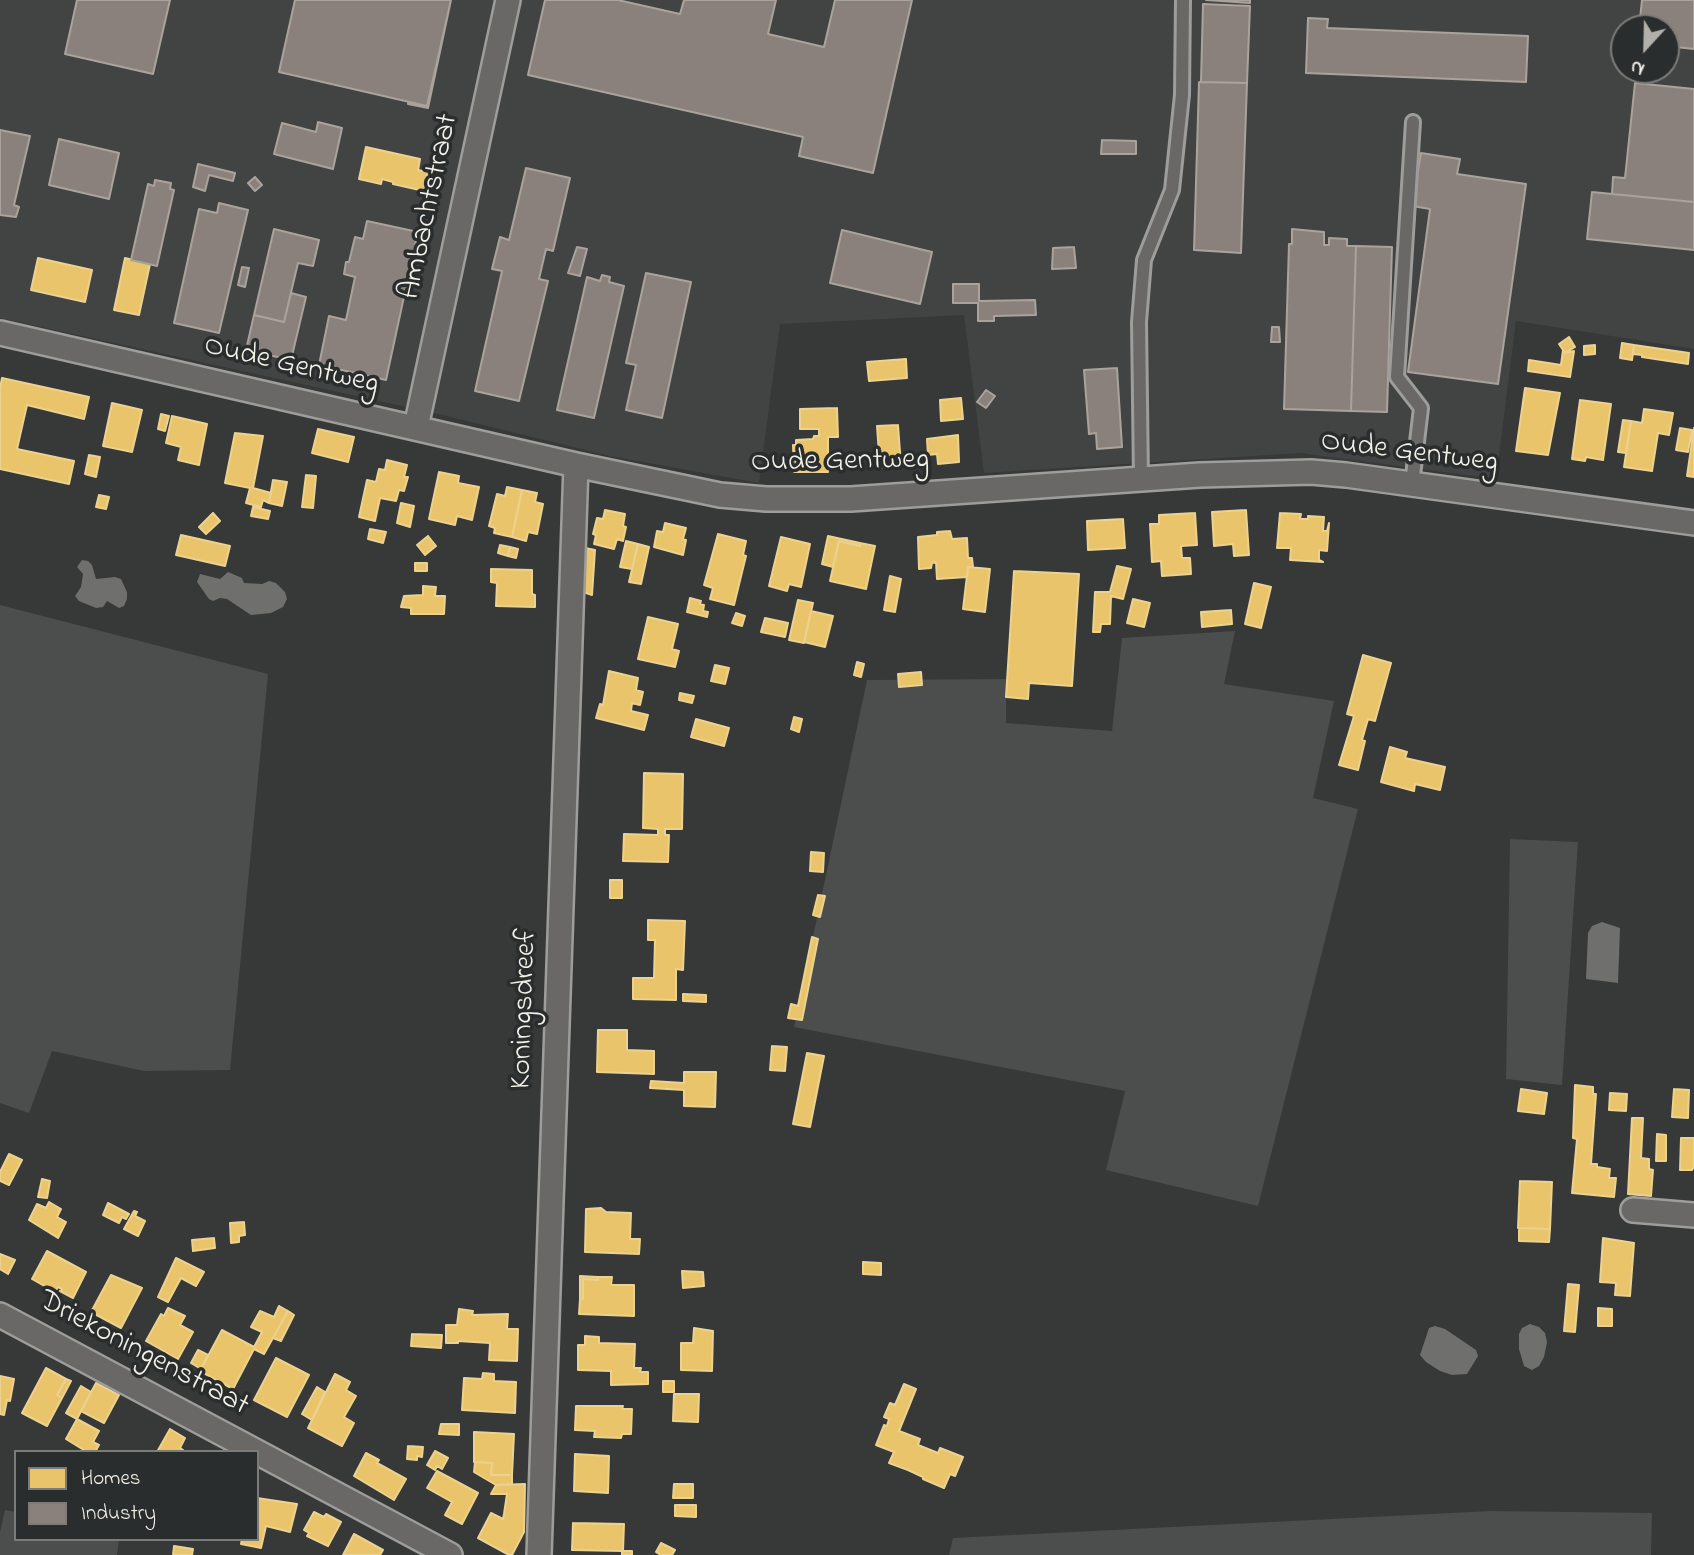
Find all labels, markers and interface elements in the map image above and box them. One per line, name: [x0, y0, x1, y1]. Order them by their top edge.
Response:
north arrow: [1610, 14, 1680, 84]
text: N: [1627, 52, 1649, 82]
street label: Ambachtstraat: [394, 111, 468, 303]
street label: Oude Gentweg: [200, 329, 382, 405]
street label: Oude Gentweg: [1318, 425, 1500, 483]
street label: Oude Gentweg: [751, 443, 929, 483]
street label: Koningsdreef: [505, 928, 547, 1090]
street label: Driekoningenstraat: [32, 1284, 254, 1426]
legend: [14, 1450, 259, 1541]
text: Homes: [81, 1464, 141, 1494]
text: Industry: [81, 1499, 156, 1529]

